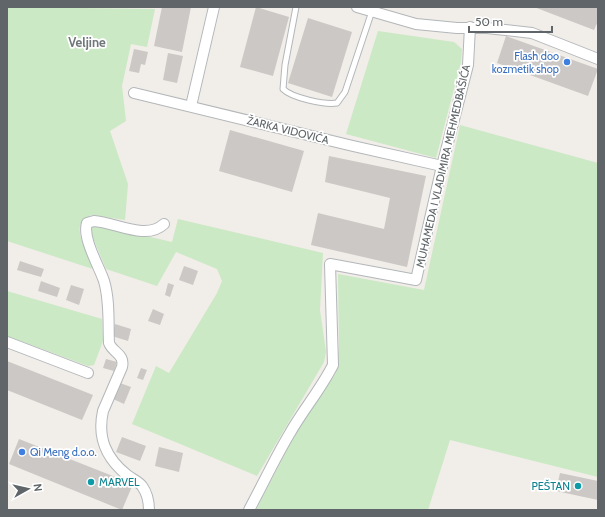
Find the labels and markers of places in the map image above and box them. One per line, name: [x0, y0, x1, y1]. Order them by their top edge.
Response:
place label: Flash doo kozmetik shop: [492, 49, 559, 76]
marker: Flash doo kozmetik shop: [562, 57, 572, 67]
place label: Qi Meng d.o.o.: [30, 445, 97, 459]
marker: Qi Meng d.o.o.: [17, 447, 27, 457]
place label: MARVEL: [99, 475, 140, 489]
marker: MARVEL: [86, 477, 96, 487]
place label: PEŠTAN: [531, 479, 570, 493]
marker: PEŠTAN: [573, 481, 583, 491]

